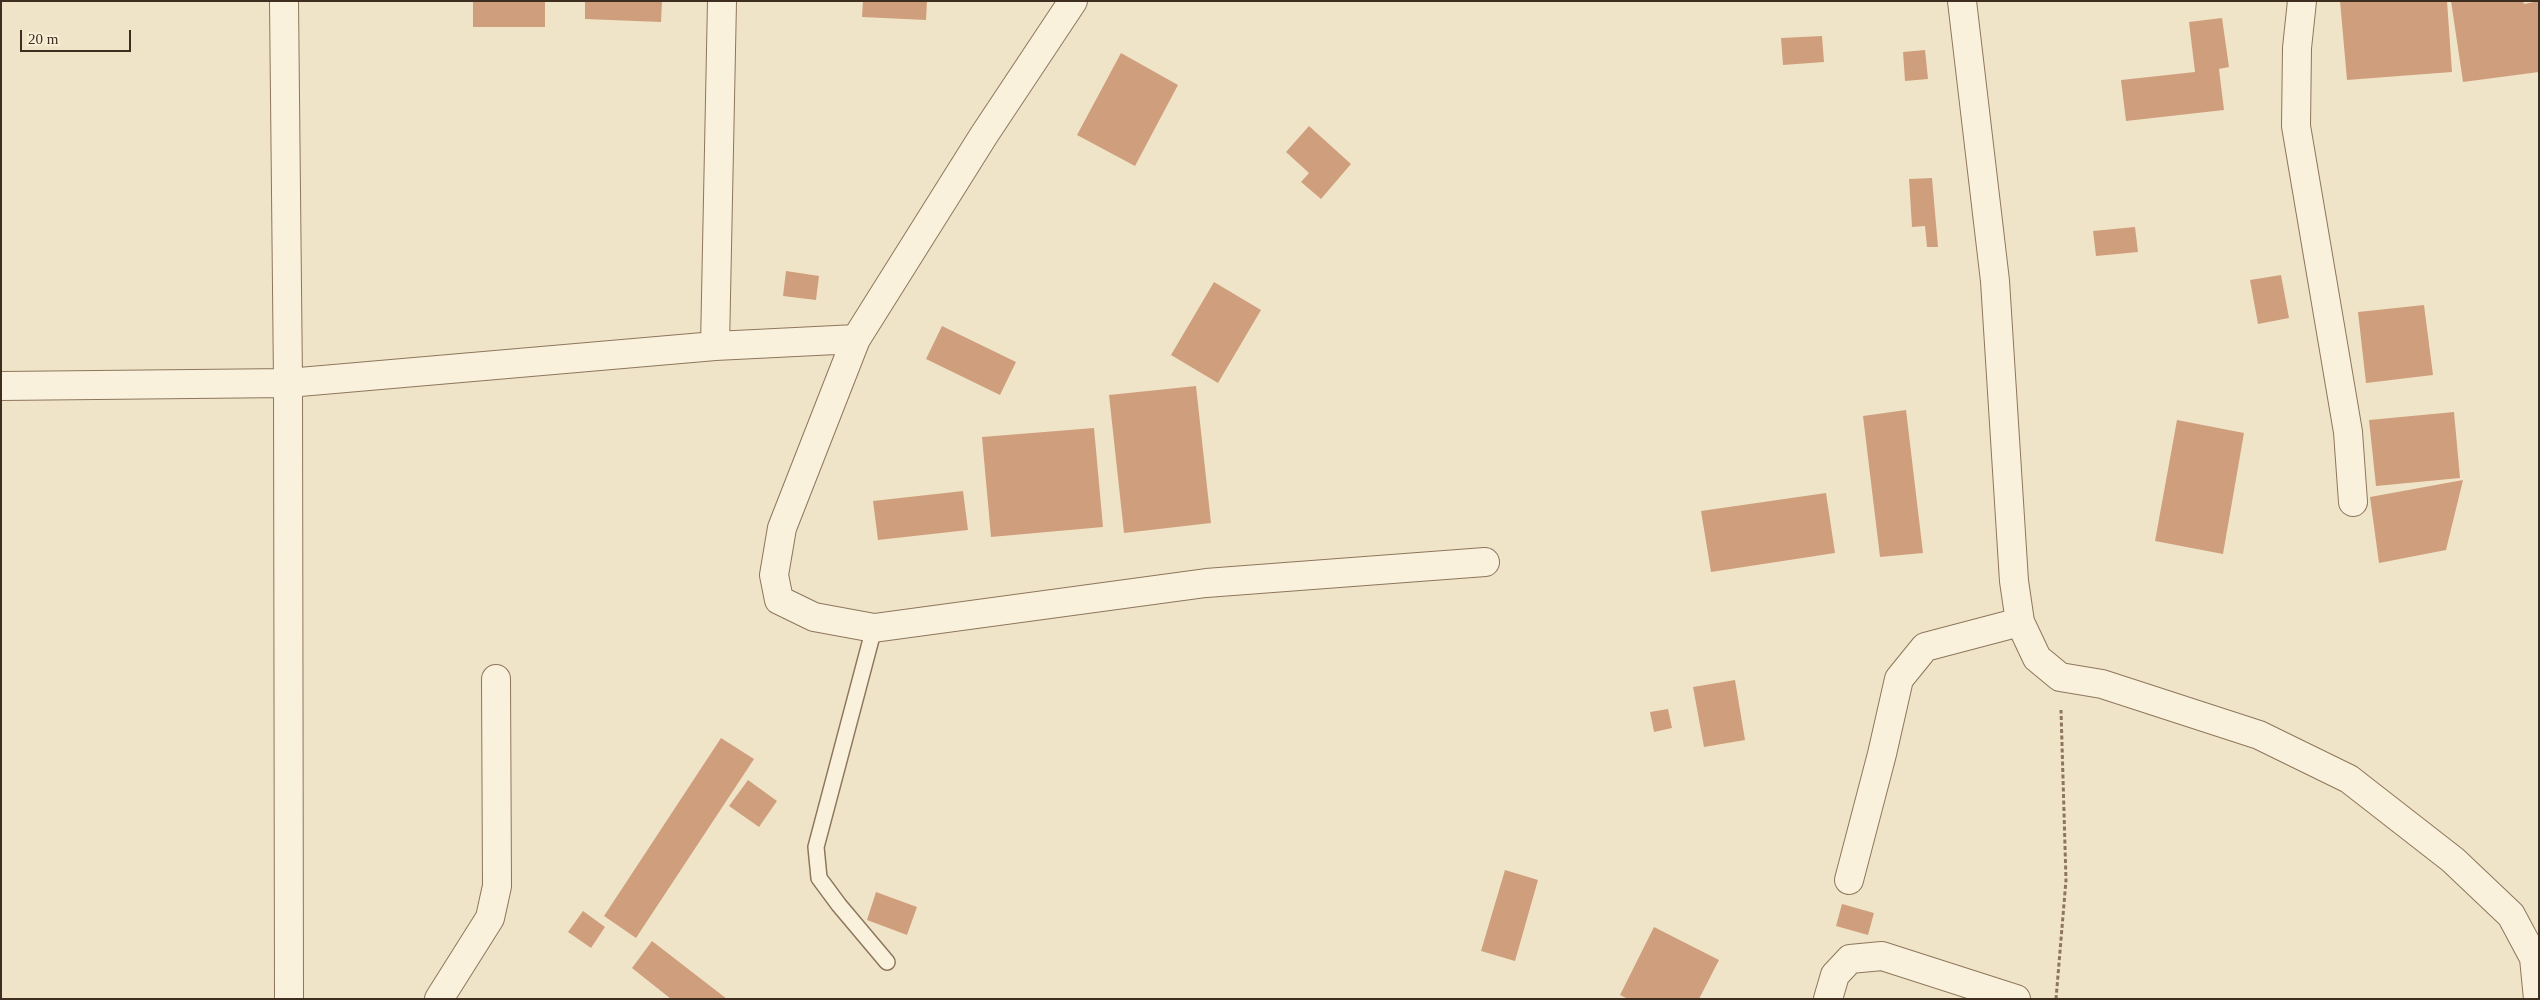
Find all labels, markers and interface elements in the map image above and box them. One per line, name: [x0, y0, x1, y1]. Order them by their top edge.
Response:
scale bar: [22, 20, 134, 52]
text: 20 m: [28, 31, 58, 47]

